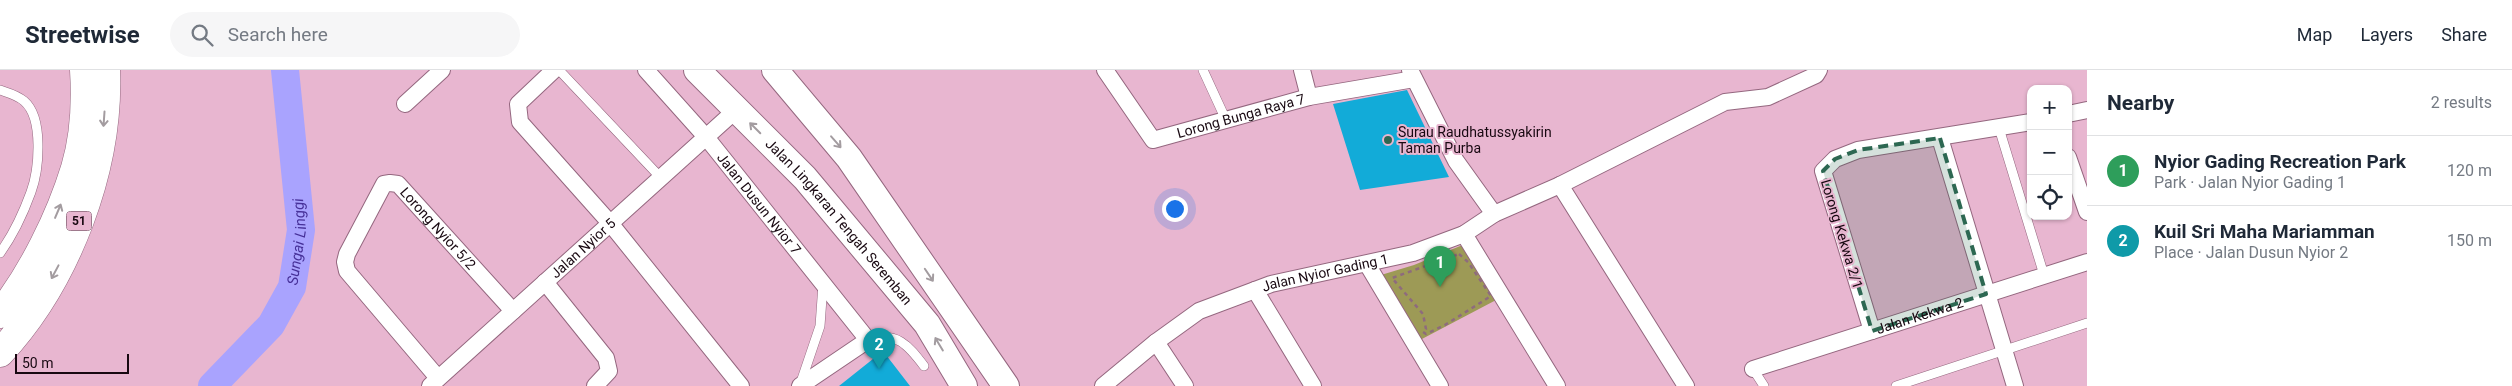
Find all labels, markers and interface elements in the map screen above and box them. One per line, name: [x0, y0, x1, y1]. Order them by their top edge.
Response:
search box: [170, 12, 520, 57]
text: Streetwise: [25, 21, 140, 49]
icon: search: [188, 21, 216, 49]
text: Search here: [228, 23, 328, 46]
text: Map: [2297, 24, 2332, 45]
text: Layers: [2360, 24, 2413, 45]
text: Share: [2441, 24, 2487, 45]
map controls: [2027, 85, 2072, 220]
button: +: [2027, 85, 2072, 130]
street label: Lorong Bunga Raya 7: [1175, 90, 1307, 141]
text: Nearby: [2107, 91, 2174, 115]
text: 2 results: [2431, 93, 2492, 112]
one-way arrow: [100, 110, 109, 126]
one-way arrow: [748, 122, 761, 134]
place label: Surau Raudhatussyakirin Taman Purba: [1398, 124, 1552, 156]
button: −: [2027, 130, 2072, 175]
marker: Surau Raudhatussyakirin Taman Purba: [1382, 134, 1394, 146]
street label: Jalan Lingkaran Tengah Seremban: [762, 135, 915, 308]
one-way arrow: [830, 136, 841, 149]
street label: Jalan Dusun Nyior 7: [714, 150, 804, 257]
text: Nyior Gading Recreation Park: [2154, 150, 2406, 173]
text: 1: [2118, 161, 2128, 180]
text: 120 m: [2447, 161, 2492, 180]
text: Park · Jalan Nyior Gading 1: [2154, 173, 2346, 192]
button: locate: [2027, 175, 2072, 220]
street label: Lorong Kekwa 2/1: [1818, 177, 1866, 291]
street label: Lorong Nyior 5/2: [397, 184, 479, 273]
your location: [1162, 196, 1188, 222]
water label: Sungai Linggi: [283, 197, 310, 286]
one-way arrow: [53, 204, 63, 219]
road number: 51: [66, 212, 92, 230]
street label: Jalan Nyior 5: [547, 215, 619, 281]
text: Kuil Sri Maha Mariamman: [2154, 220, 2375, 243]
text: 2: [2118, 231, 2128, 250]
text: 150 m: [2447, 231, 2492, 250]
text: Place · Jalan Dusun Nyior 2: [2154, 243, 2348, 262]
pin: 1: [1424, 246, 1456, 287]
street label: Jalan Nyior Gading 1: [1259, 251, 1390, 295]
one-way arrow: [49, 264, 59, 279]
one-way arrow: [924, 268, 934, 282]
street label: Jalan Kekwa 2: [1874, 294, 1965, 337]
pin: 2: [863, 328, 895, 369]
one-way arrow: [934, 338, 944, 352]
scale bar: [15, 351, 129, 374]
text: 50 m: [22, 355, 54, 371]

